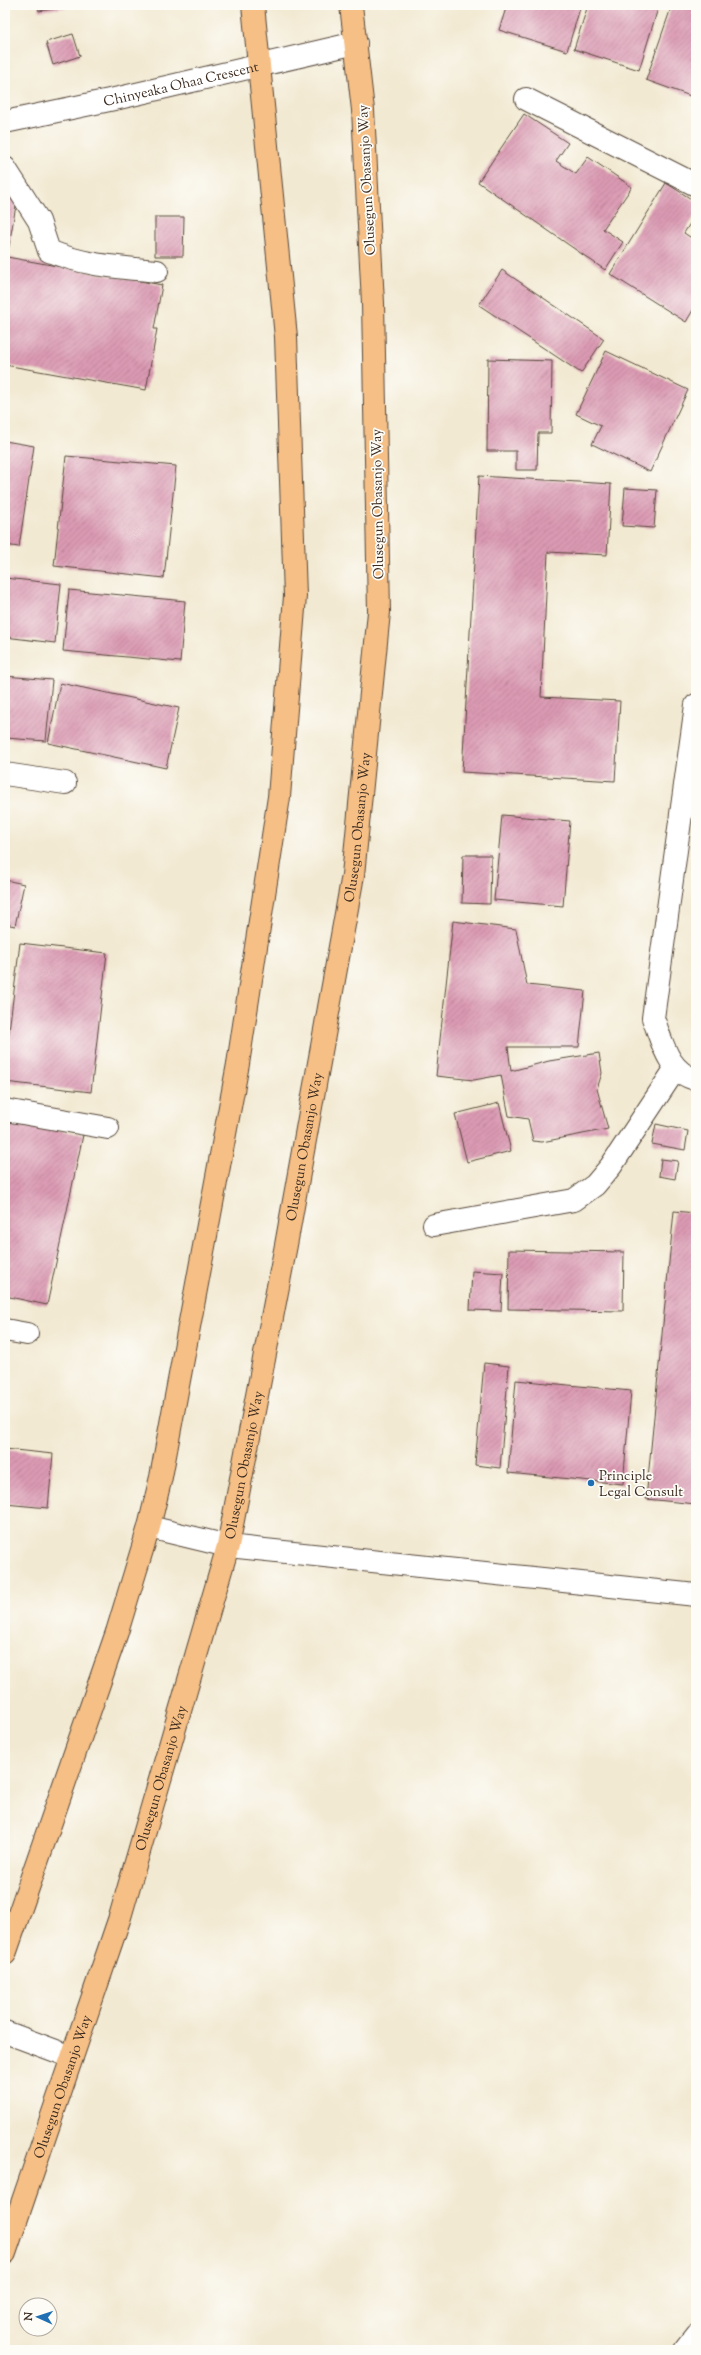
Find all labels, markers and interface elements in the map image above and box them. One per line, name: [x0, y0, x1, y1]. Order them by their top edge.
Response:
street label: Chinyeaka Ohaa Crescent: [102, 58, 261, 113]
street label: Olusegun Obasanjo Way: [354, 104, 382, 256]
street label: Olusegun Obasanjo Way: [368, 429, 390, 579]
street label: Olusegun Obasanjo Way: [340, 752, 377, 904]
street label: Olusegun Obasanjo Way: [283, 1071, 329, 1223]
street label: Olusegun Obasanjo Way: [221, 1390, 270, 1541]
place label: Principle Legal Consult: [599, 1467, 683, 1503]
marker: Principle Legal Consult: [586, 1478, 596, 1488]
street label: Olusegun Obasanjo Way: [132, 1703, 193, 1854]
street label: Olusegun Obasanjo Way: [30, 2013, 98, 2162]
north arrow: [18, 2297, 58, 2337]
text: N: [21, 2312, 37, 2322]

